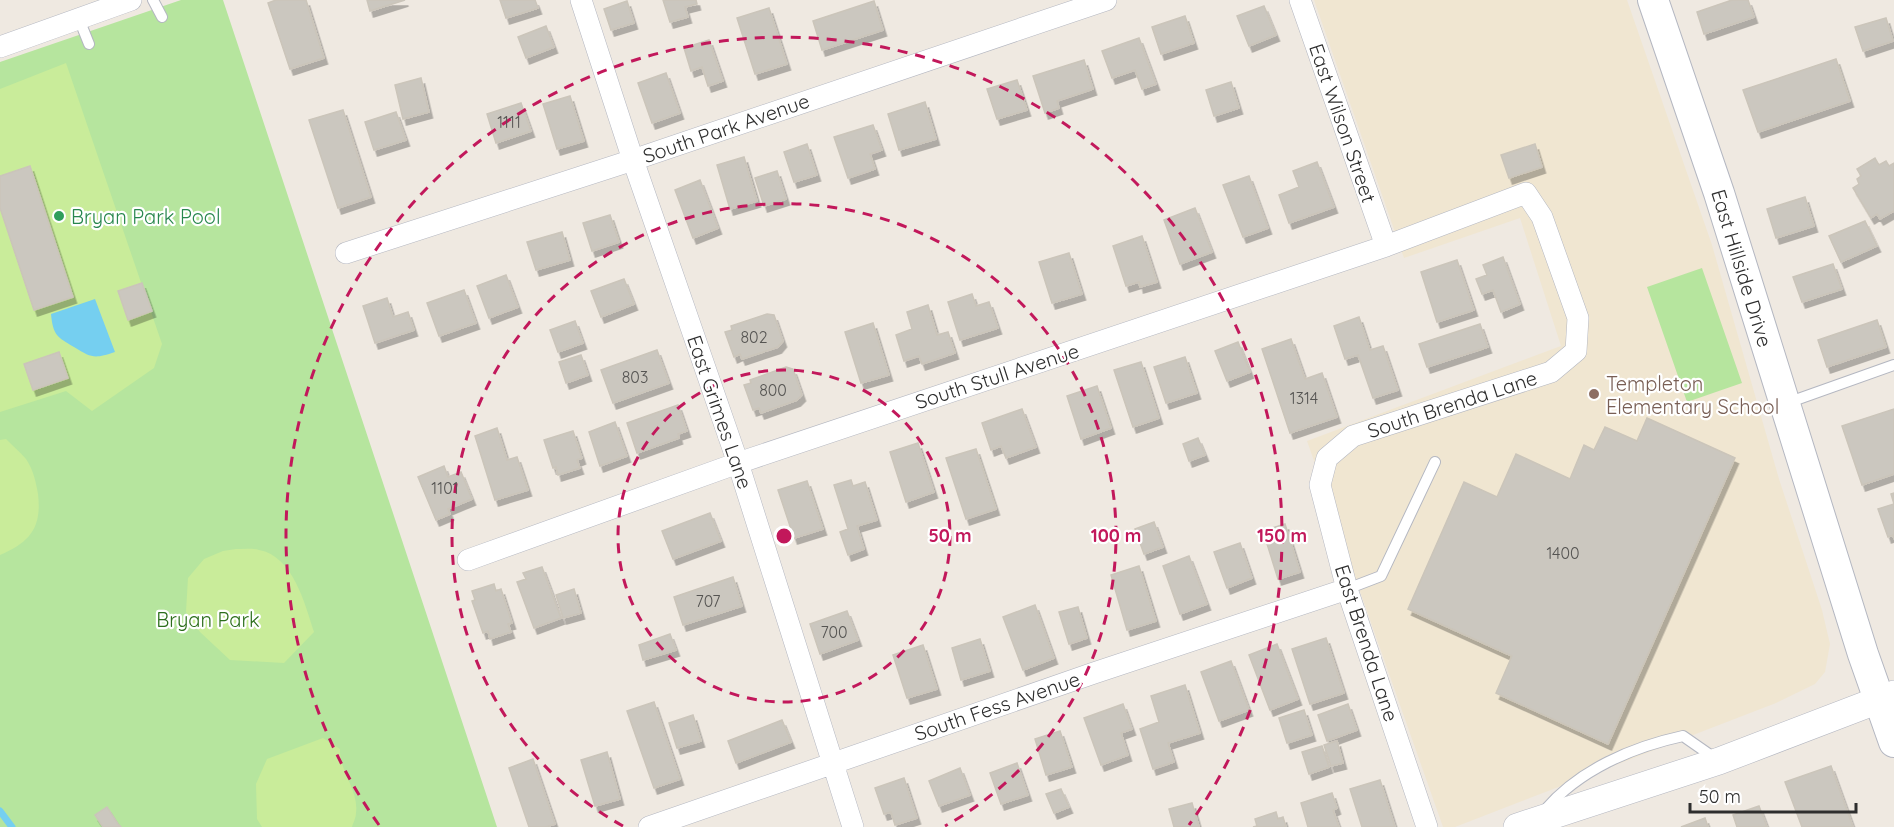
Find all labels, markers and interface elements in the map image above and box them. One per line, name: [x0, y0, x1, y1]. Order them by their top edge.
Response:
street label: East Wilson Street: [1304, 40, 1382, 206]
street label: South Park Avenue: [639, 88, 813, 168]
house number: 1111: [497, 112, 521, 132]
street label: East Hillside Drive: [1706, 186, 1778, 350]
place label: Bryan Park Pool: [71, 204, 221, 229]
marker: Bryan Park Pool: [52, 209, 66, 223]
house number: 802: [740, 327, 768, 347]
street label: East Grimes Lane: [682, 332, 758, 492]
street label: South Stull Avenue: [912, 338, 1082, 414]
street label: South Brenda Lane: [1364, 365, 1540, 443]
house number: 803: [622, 367, 648, 387]
place label: Templeton Elementary School: [1606, 371, 1779, 419]
house number: 800: [759, 380, 787, 400]
marker: Templeton Elementary School: [1587, 387, 1601, 401]
house number: 1314: [1290, 388, 1318, 408]
house number: 1101: [431, 478, 459, 498]
text: 50 m: [928, 524, 972, 547]
text: 100 m: [1091, 524, 1141, 547]
text: 150 m: [1257, 524, 1307, 547]
centre of rings: [774, 526, 794, 546]
house number: 1400: [1546, 543, 1580, 563]
street label: East Brenda Lane: [1330, 561, 1404, 725]
house number: 707: [695, 591, 721, 611]
park label: Bryan Park: [156, 607, 260, 632]
house number: 700: [820, 622, 848, 642]
street label: South Fess Avenue: [911, 666, 1083, 746]
scale bar: [1690, 776, 1856, 814]
text: 50 m: [1699, 785, 1741, 808]

